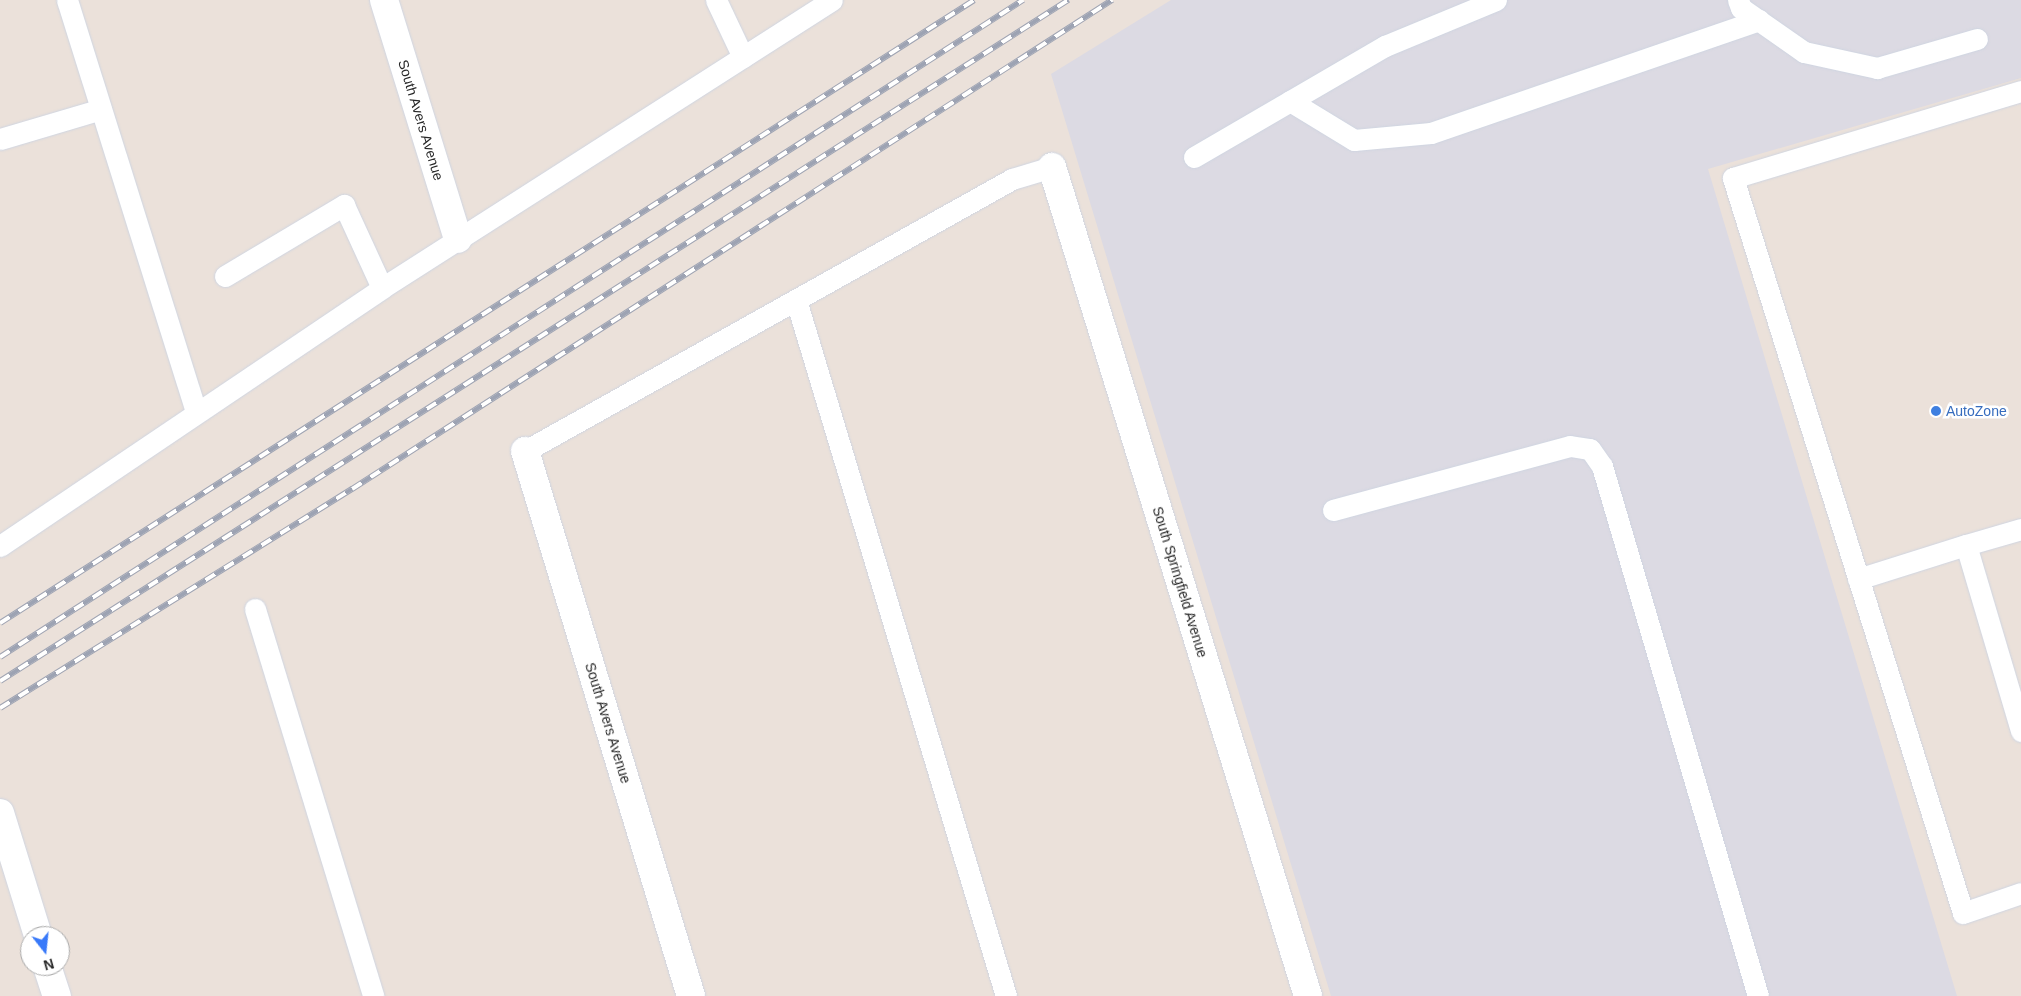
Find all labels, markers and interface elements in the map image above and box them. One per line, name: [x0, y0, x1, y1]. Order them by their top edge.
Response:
street label: South Avers Avenue: [394, 57, 448, 183]
place label: AutoZone: [1946, 403, 2007, 419]
marker: AutoZone: [1930, 405, 1942, 417]
street label: South Springfield Avenue: [1149, 504, 1211, 660]
street label: South Avers Avenue: [581, 660, 635, 786]
north arrow: [20, 926, 70, 976]
text: N: [42, 955, 56, 974]

